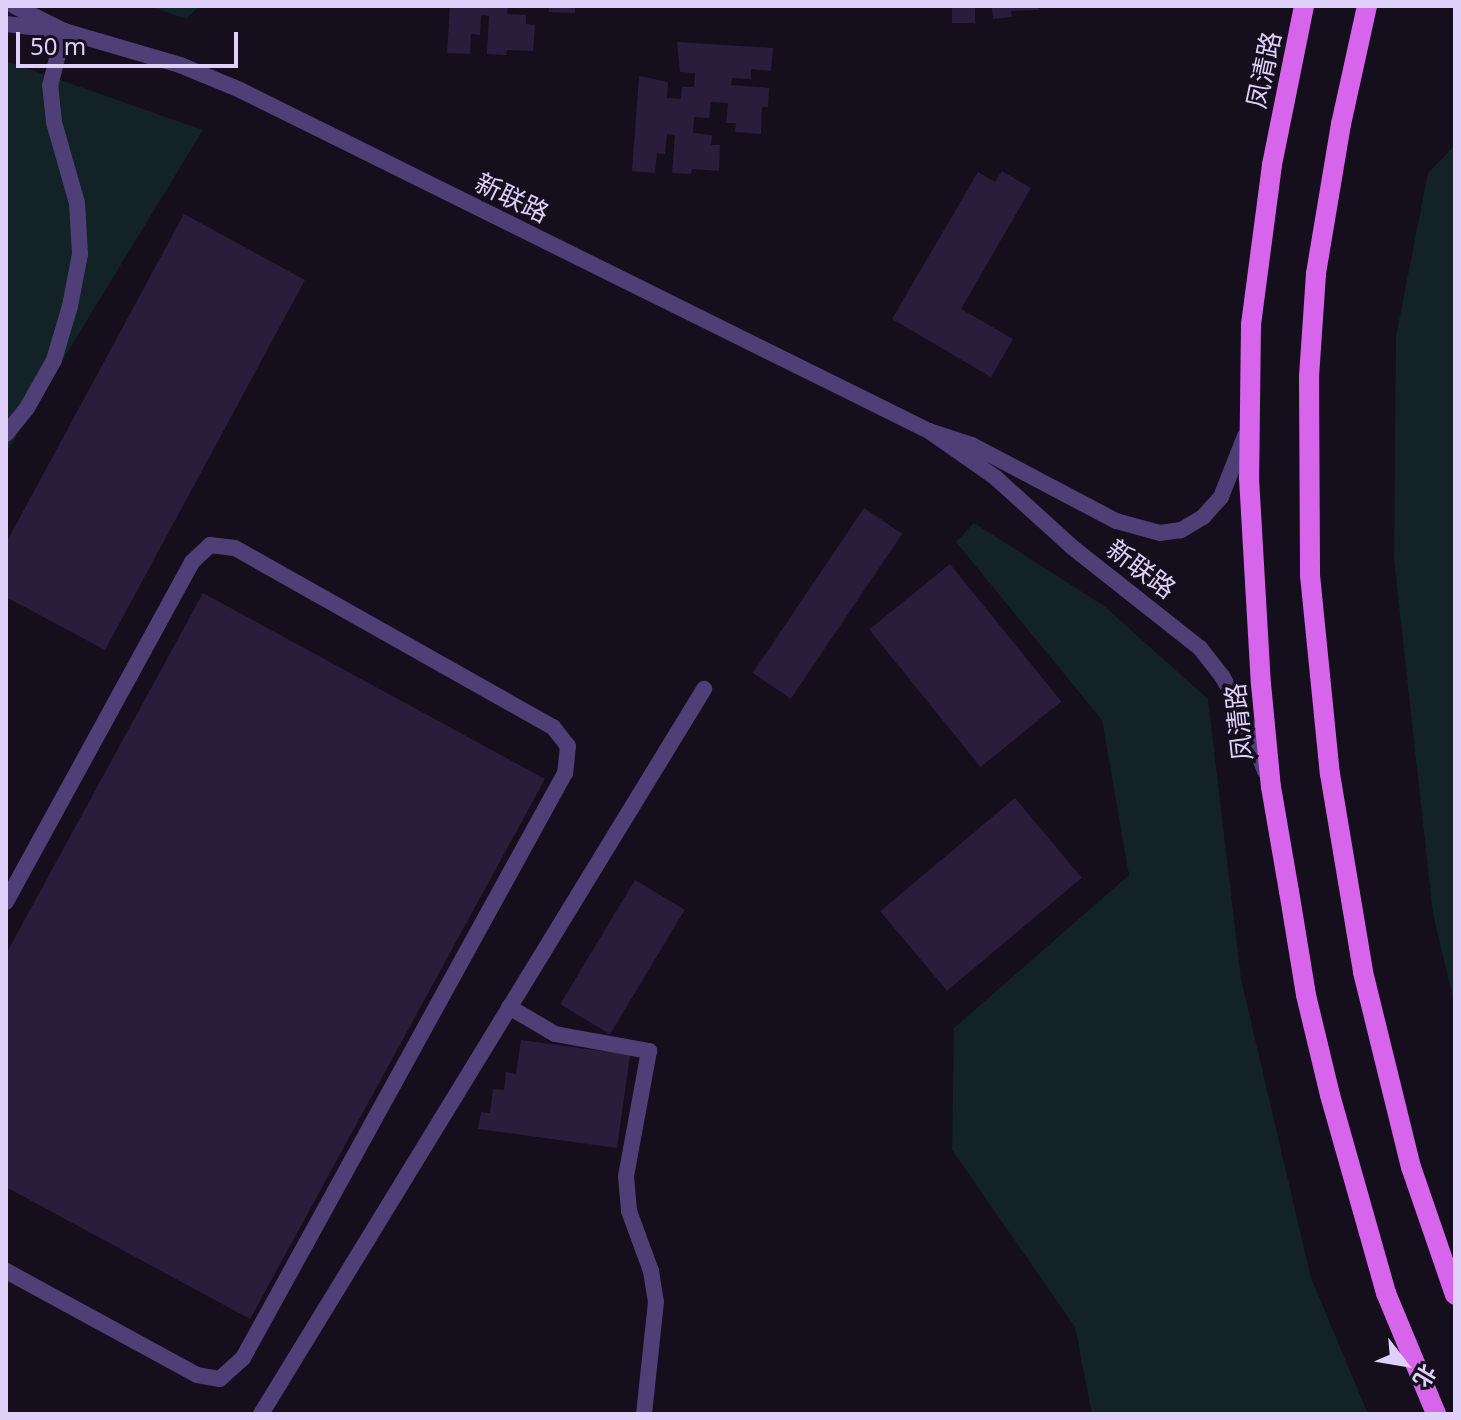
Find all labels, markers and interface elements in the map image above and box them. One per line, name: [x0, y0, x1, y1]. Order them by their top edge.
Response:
scale bar: [20, 16, 242, 66]
text: 50 m: [30, 29, 86, 62]
street label: 凤清路: [1241, 29, 1287, 111]
street label: 新联路: [470, 167, 554, 229]
street label: 新联路: [1100, 533, 1182, 605]
street label: 凤清路: [1219, 682, 1259, 762]
north arrow: [1365, 1324, 1445, 1404]
text: 北: [1407, 1359, 1444, 1394]

